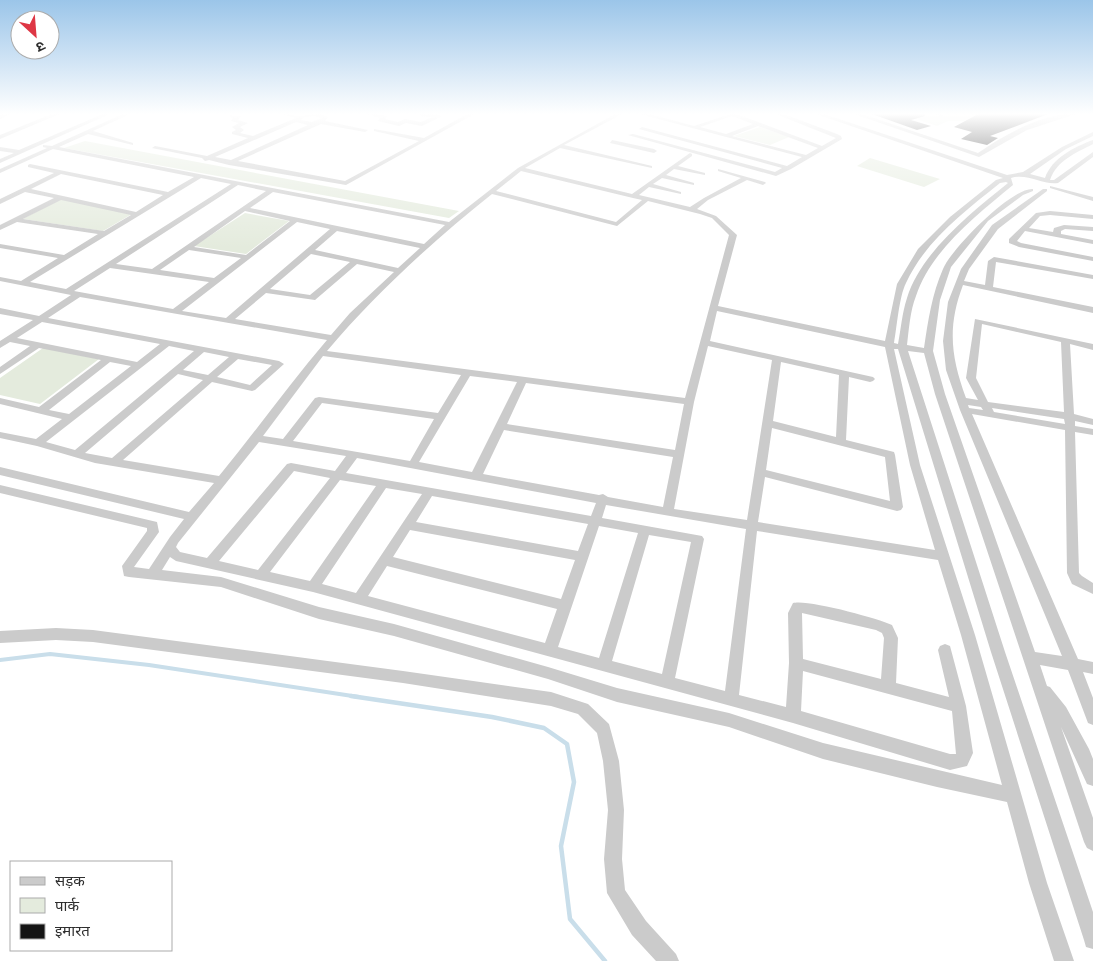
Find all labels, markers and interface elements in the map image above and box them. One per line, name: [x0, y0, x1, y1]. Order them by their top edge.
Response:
north arrow: [10, 10, 60, 60]
text: उ: [33, 38, 48, 56]
legend: [10, 861, 172, 951]
text: सड़क: [55, 872, 85, 890]
text: पार्क: [55, 897, 79, 915]
text: इमारत: [55, 922, 90, 940]

